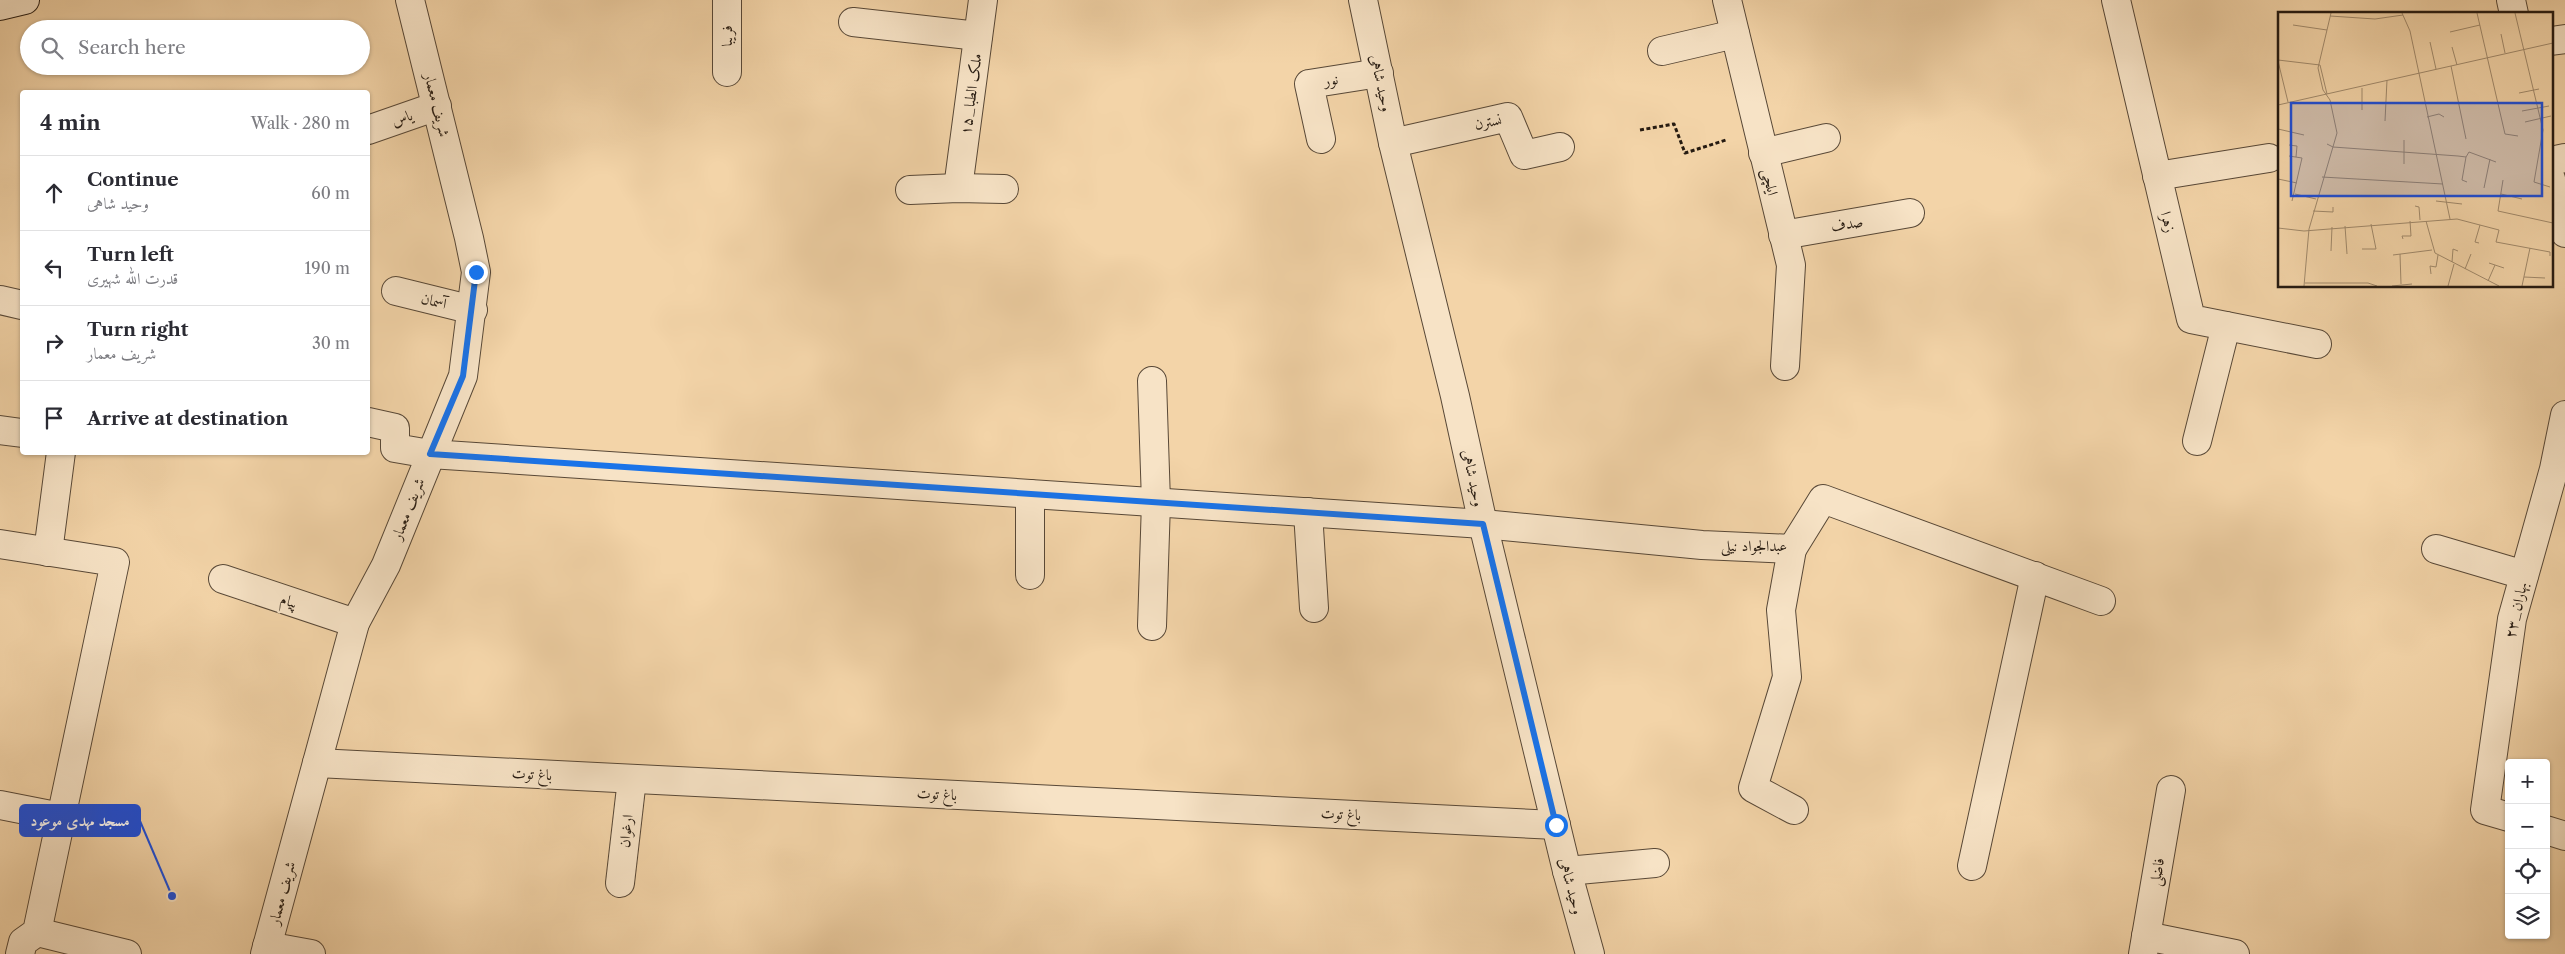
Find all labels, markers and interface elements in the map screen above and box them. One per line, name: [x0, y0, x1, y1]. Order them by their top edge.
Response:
inset map: [2278, 12, 2552, 288]
search box: [20, 20, 370, 75]
street label: فریبا: [717, 25, 737, 47]
icon: search: [38, 34, 66, 62]
text: Search here: [78, 36, 186, 59]
street label: ۱۵_ملک الطبا: [955, 52, 986, 136]
street label: وحید شاهی: [1366, 53, 1397, 113]
street label: شریف معمار: [419, 69, 455, 139]
street label: نور: [1321, 69, 1339, 90]
street label: یاس: [389, 105, 416, 130]
text: 4 min: [40, 110, 101, 135]
street label: نسترن: [1473, 110, 1503, 133]
text: Walk · 280 m: [251, 113, 350, 133]
street label: ایلچی: [1756, 166, 1783, 198]
text: Continue: [87, 168, 179, 191]
icon: ahead: [40, 179, 68, 207]
text: 60 m: [311, 183, 350, 203]
text: وحید شاهی: [87, 193, 149, 213]
street label: زهرا: [2156, 209, 2180, 235]
street label: صدف: [1829, 211, 1864, 236]
text: Turn left: [87, 243, 174, 266]
icon: left: [40, 254, 68, 282]
text: 190 m: [305, 258, 350, 278]
route end: [465, 261, 488, 284]
text: قدرت الله شهیری: [87, 268, 178, 288]
street label: آسمان: [419, 288, 451, 313]
text: Turn right: [87, 318, 188, 341]
icon: right: [40, 329, 68, 357]
text: 30 m: [312, 333, 350, 353]
text: شریف معمار: [87, 343, 156, 363]
icon: arrive: [40, 404, 68, 432]
text: Arrive at destination: [87, 407, 288, 430]
street label: وحید شاهی: [1458, 448, 1489, 508]
street label: شریف معمار: [386, 475, 429, 545]
street label: عبدالجواد نیلی: [1721, 536, 1787, 557]
street label: ۲۳_بهاران: [2500, 580, 2532, 640]
street label: پیام: [277, 589, 300, 616]
map controls: [2505, 759, 2550, 939]
button: +: [2505, 759, 2550, 804]
street label: باغ توت: [511, 763, 553, 788]
street label: باغ توت: [916, 783, 958, 808]
street label: باغ توت: [1320, 803, 1362, 828]
button: −: [2505, 804, 2550, 849]
callout: مسجد مهدی موعود: [20, 805, 140, 836]
text: مسجد مهدی موعود: [30, 810, 130, 831]
street label: ارغوان: [614, 813, 637, 849]
route start: [1545, 814, 1568, 837]
button: locate: [2505, 849, 2550, 894]
street label: وحید شاهی: [1555, 855, 1588, 916]
street label: فاضلی: [2145, 856, 2170, 888]
street label: شریف معمار: [263, 859, 300, 929]
button: layers: [2505, 894, 2550, 939]

